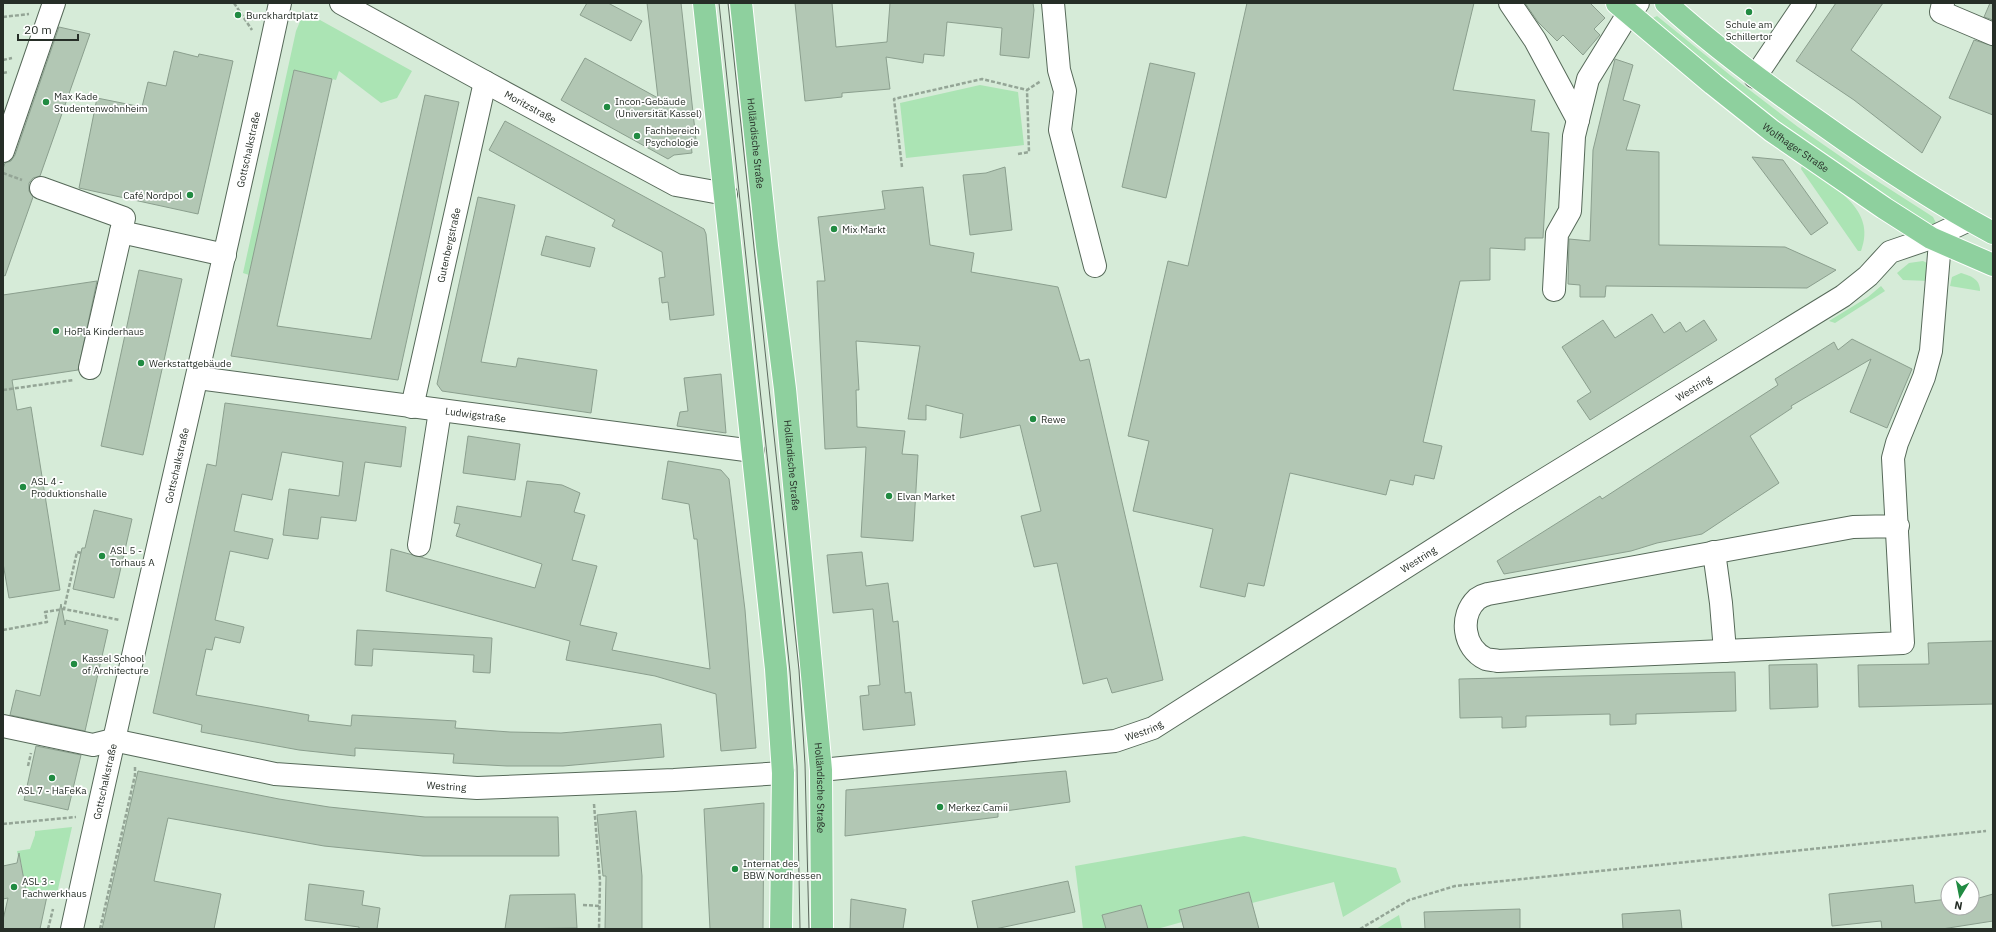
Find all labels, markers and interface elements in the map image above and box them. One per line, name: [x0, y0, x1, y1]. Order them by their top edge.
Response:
marker: Schule am Schillertor: [1744, 7, 1754, 17]
place label: Burckhardtplatz: [246, 9, 318, 22]
marker: Burckhardtplatz: [233, 10, 243, 20]
scale bar: [18, 16, 78, 42]
place label: Schule am Schillertor: [1726, 18, 1773, 43]
text: 20 m: [24, 22, 52, 37]
street label: Moritzstraße: [502, 88, 559, 127]
place label: Max Kade Studentenwohnheim: [54, 90, 148, 115]
place label: Incon-Gebäude (Universität Kassel): [615, 95, 702, 120]
marker: Max Kade Studentenwohnheim: [41, 97, 51, 107]
street label: Holländische Straße: [744, 97, 767, 190]
marker: Incon-Gebäude (Universität Kassel): [602, 102, 612, 112]
street label: Gottschalkstraße: [234, 110, 263, 189]
street label: Wolfhager Straße: [1760, 120, 1832, 176]
place label: Fachbereich Psychologie: [645, 124, 700, 149]
marker: Fachbereich Psychologie: [632, 131, 642, 141]
place label: Café Nordpol: [123, 189, 182, 202]
marker: Café Nordpol: [185, 190, 195, 200]
street label: Gutenbergstraße: [434, 206, 464, 284]
place label: Mix Markt: [842, 223, 886, 236]
marker: Mix Markt: [829, 224, 839, 234]
place label: HoPla Kinderhaus: [64, 325, 144, 338]
marker: HoPla Kinderhaus: [51, 326, 61, 336]
place label: Werkstattgebäude: [149, 357, 232, 370]
marker: Werkstattgebäude: [136, 358, 146, 368]
street label: Westring: [1673, 372, 1715, 404]
street label: Ludwigstraße: [444, 405, 507, 426]
place label: Rewe: [1041, 413, 1066, 426]
marker: Rewe: [1028, 414, 1038, 424]
street label: Holländische Straße: [781, 419, 803, 512]
street label: Gottschalkstraße: [162, 426, 192, 505]
place label: ASL 4 - Produktionshalle: [31, 475, 107, 500]
marker: ASL 4 - Produktionshalle: [18, 482, 28, 492]
place label: Elvan Market: [897, 490, 955, 503]
marker: Elvan Market: [884, 491, 894, 501]
street label: Westring: [1398, 543, 1439, 576]
place label: ASL 5 - Torhaus A: [110, 544, 155, 569]
marker: ASL 5 - Torhaus A: [97, 551, 107, 561]
place label: Kassel School of Architecture: [82, 652, 149, 677]
marker: Kassel School of Architecture: [69, 659, 79, 669]
street label: Westring: [1123, 717, 1166, 744]
street label: Gottschalkstraße: [90, 742, 120, 821]
street label: Holländische Straße: [811, 742, 827, 834]
marker: ASL 7 - HaFeKa: [47, 773, 57, 783]
street label: Westring: [426, 779, 467, 794]
place label: ASL 7 - HaFeKa: [17, 784, 87, 797]
place label: Merkez Camii: [948, 801, 1008, 814]
marker: Merkez Camii: [935, 802, 945, 812]
place label: Internat des BBW Nordhessen: [743, 857, 821, 882]
marker: Internat des BBW Nordhessen: [730, 864, 740, 874]
place label: ASL 3 - Fachwerkhaus: [22, 875, 87, 900]
north arrow: [1940, 876, 1980, 916]
marker: ASL 3 - Fachwerkhaus: [9, 882, 19, 892]
text: N: [1953, 898, 1963, 913]

